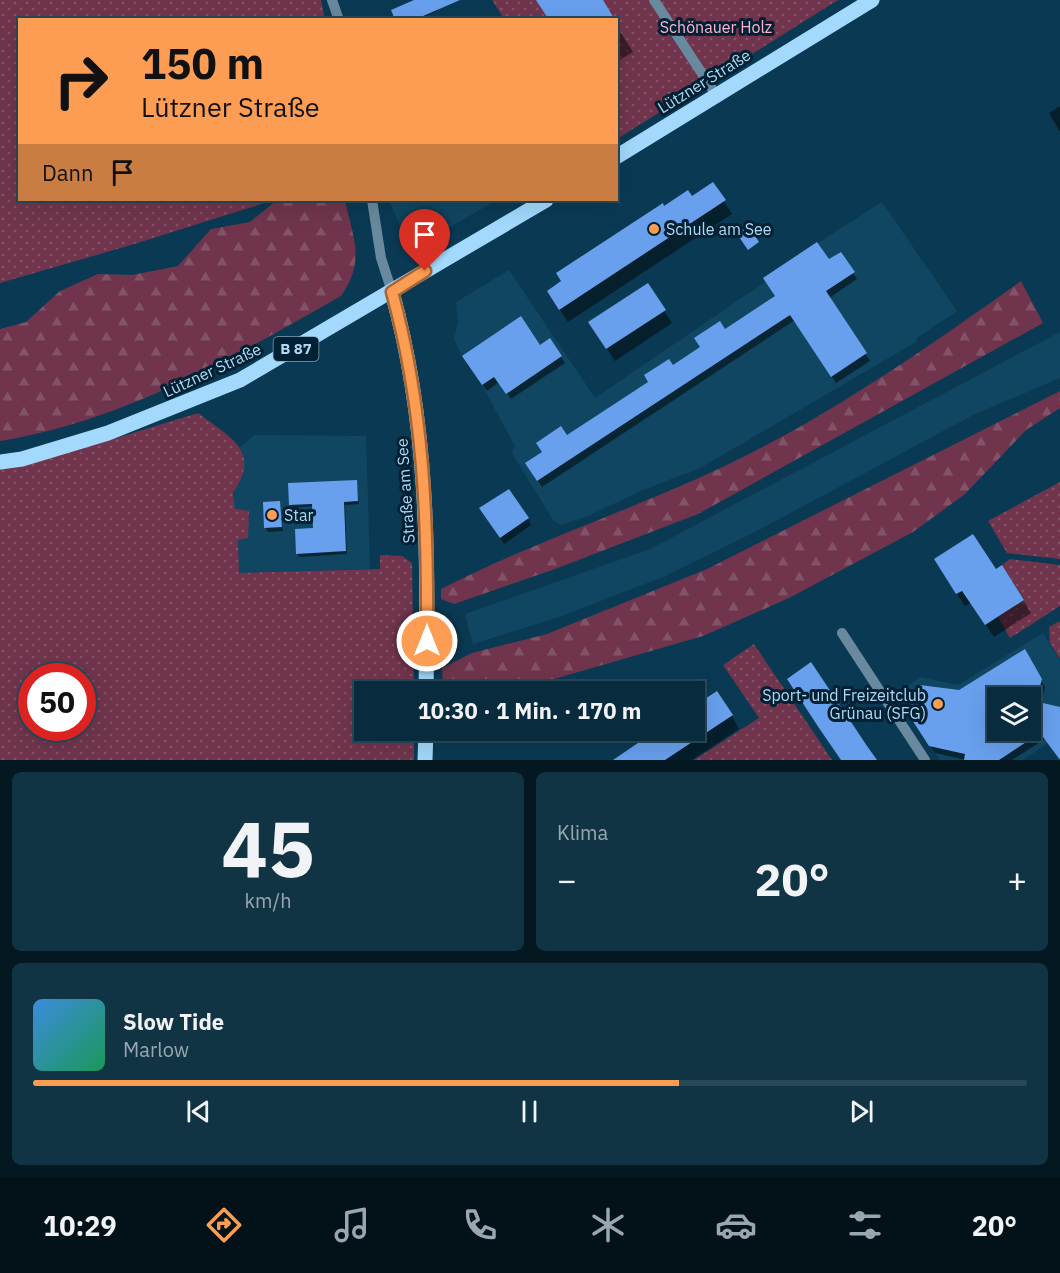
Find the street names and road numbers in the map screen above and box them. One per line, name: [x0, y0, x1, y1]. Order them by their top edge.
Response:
street label: Lützner Straße: [654, 44, 754, 118]
road number: B 87: [274, 337, 318, 361]
street label: Lützner Straße: [160, 338, 264, 401]
street label: Straße am See: [391, 438, 419, 544]

